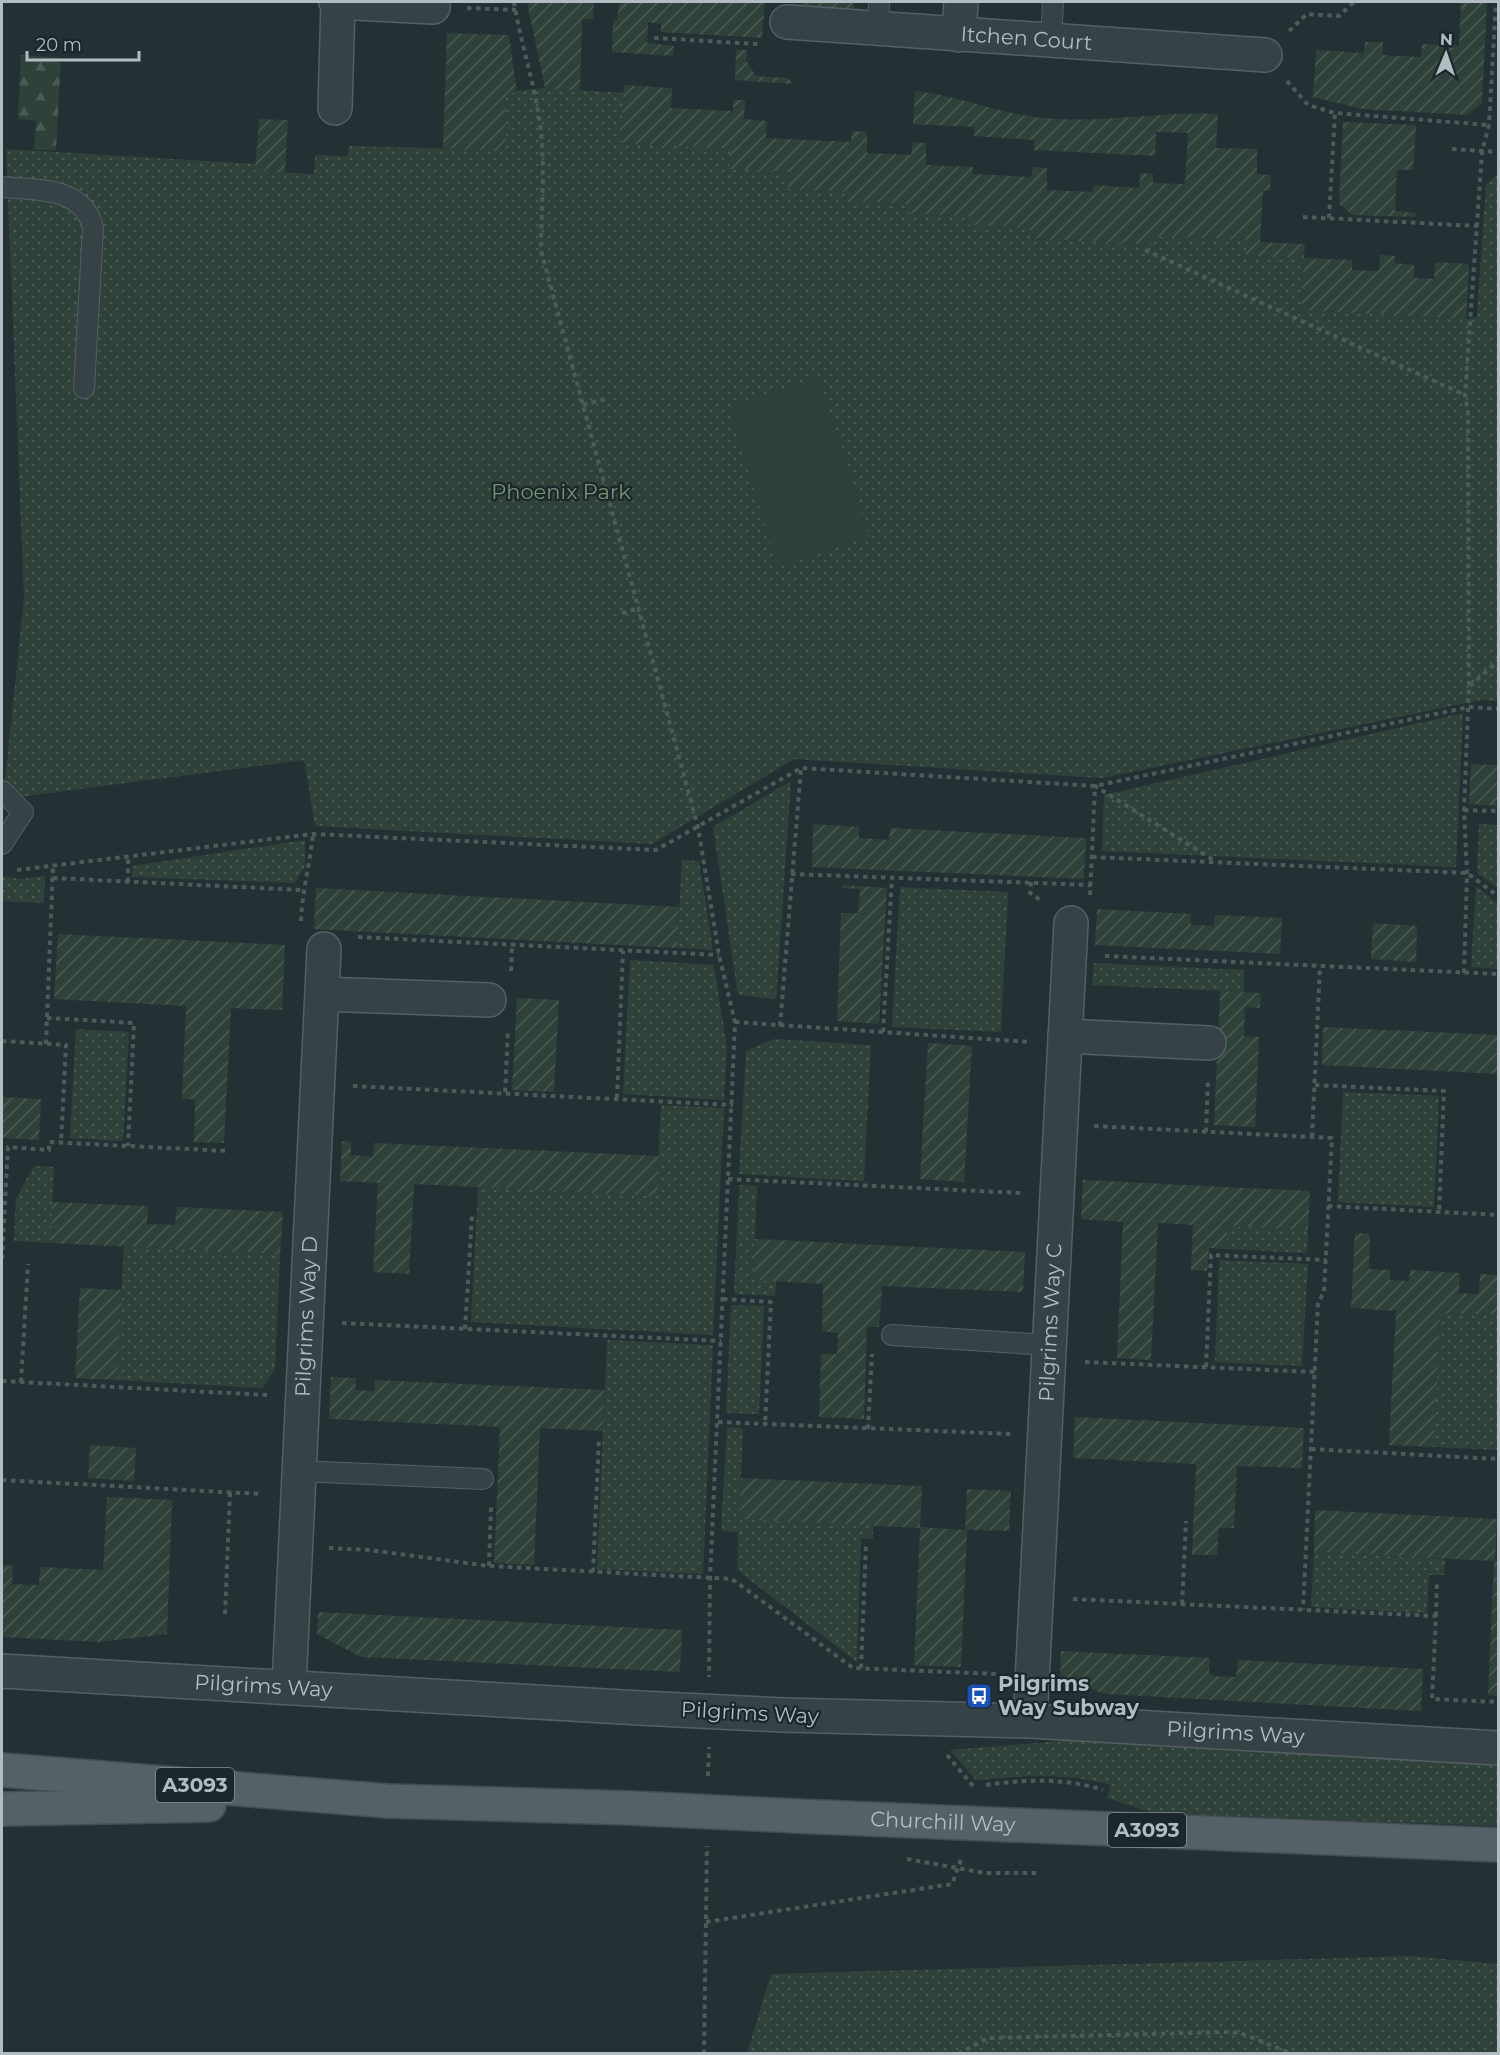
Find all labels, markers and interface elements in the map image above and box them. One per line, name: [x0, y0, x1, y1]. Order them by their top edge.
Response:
street label: Itchen Court: [960, 21, 1093, 55]
scale bar: [27, 24, 140, 62]
north arrow: [1416, 24, 1476, 84]
text: N: [1440, 30, 1453, 49]
text: 20 m: [36, 34, 82, 56]
park label: Phoenix Park: [491, 479, 631, 504]
street label: Pilgrims Way D: [290, 1235, 322, 1397]
street label: Pilgrims Way C: [1033, 1242, 1067, 1402]
street label: Pilgrims Way: [194, 1669, 334, 1702]
place label: Pilgrims Way Subway: [998, 1671, 1140, 1720]
bus stop icon: Pilgrims Way Subway: [964, 1681, 994, 1711]
street label: Pilgrims Way: [680, 1696, 820, 1729]
street label: Pilgrims Way: [1166, 1716, 1306, 1749]
road number: A3093: [156, 1768, 234, 1802]
street label: Churchill Way: [870, 1806, 1017, 1837]
road number: A3093: [1108, 1813, 1186, 1847]

